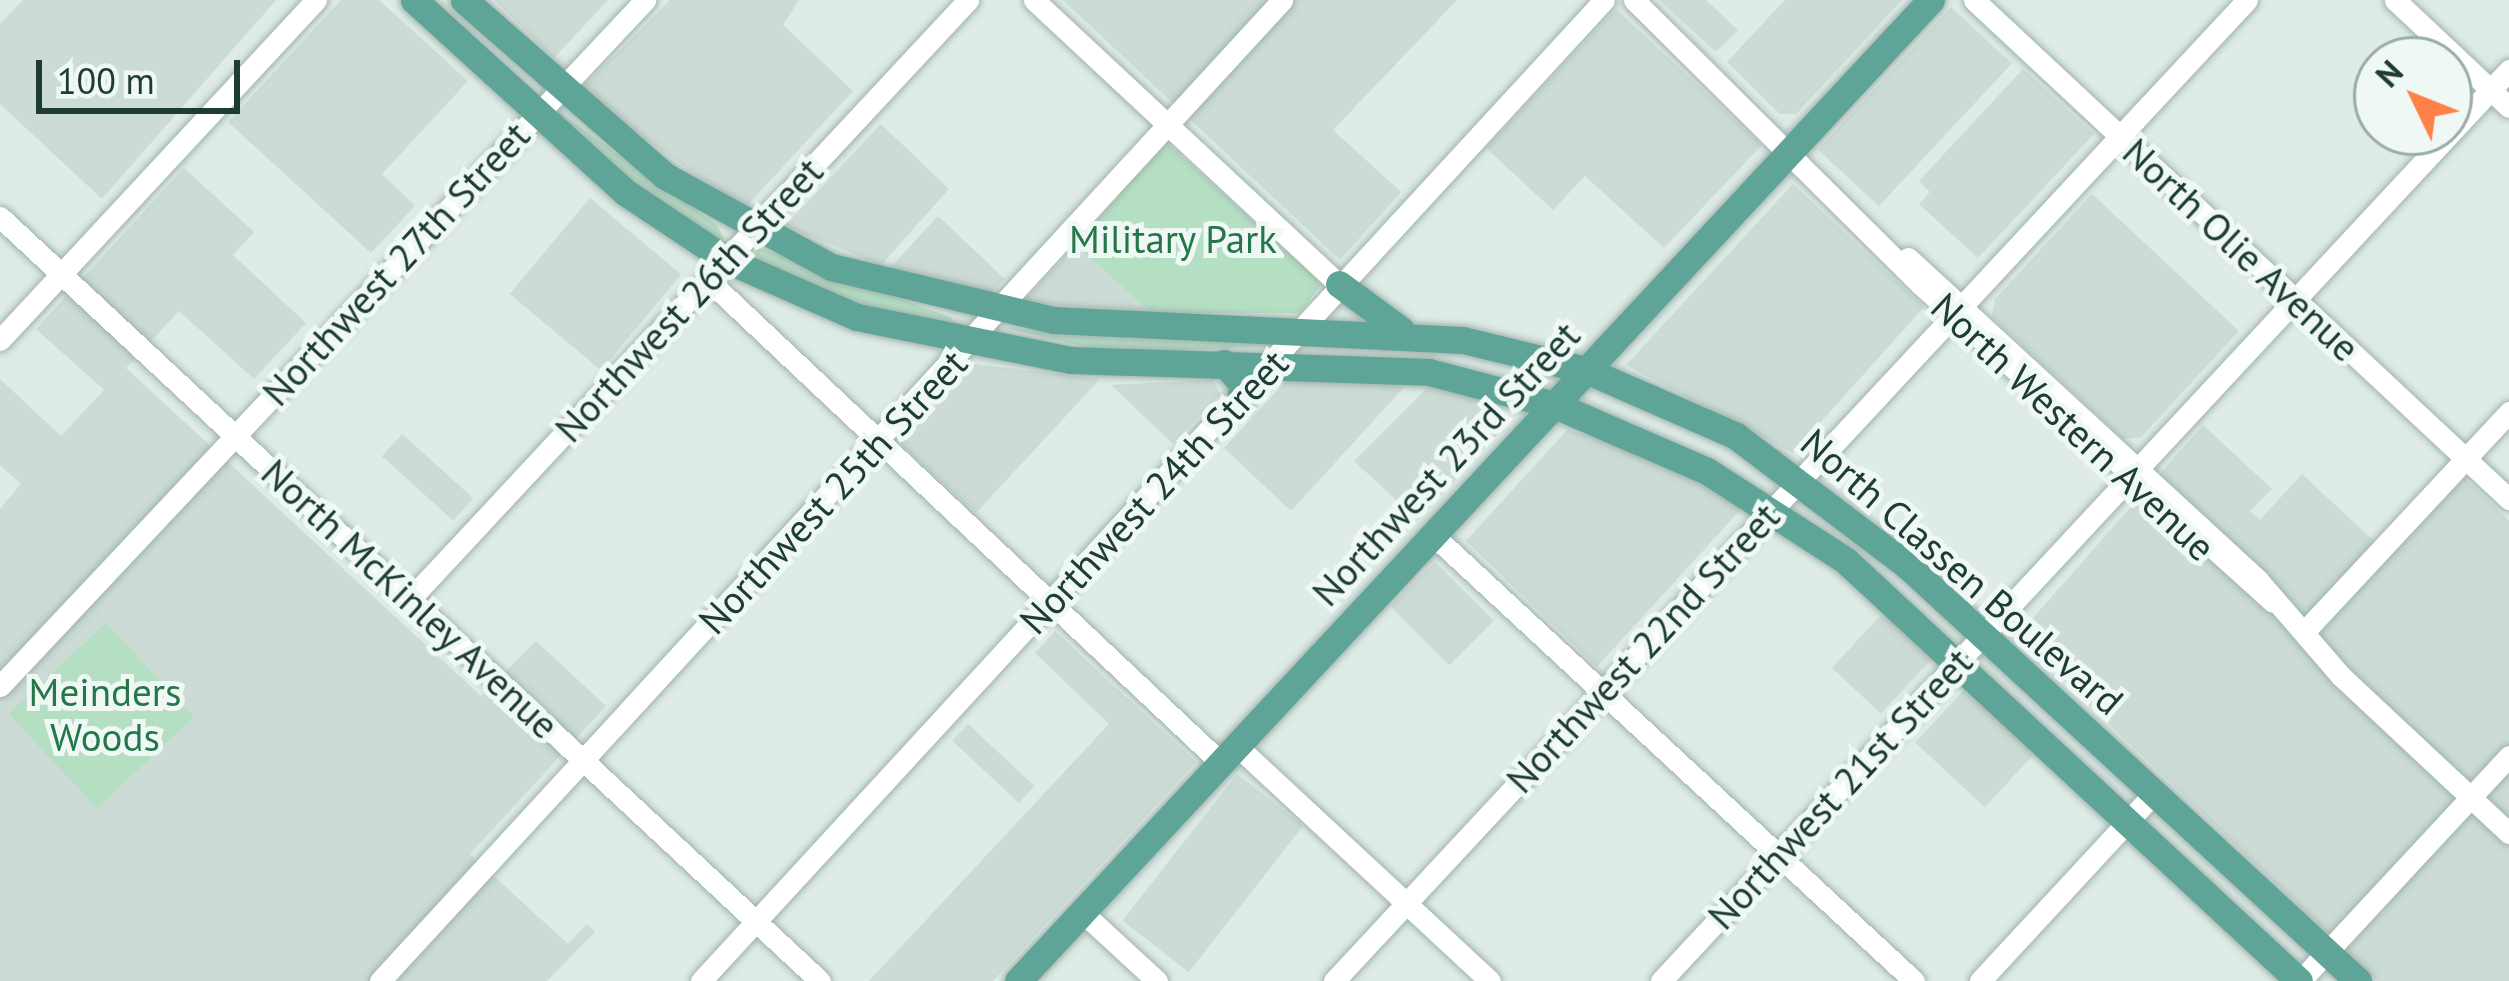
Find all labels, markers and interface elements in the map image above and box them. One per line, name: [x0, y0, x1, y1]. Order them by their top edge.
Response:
scale bar: [42, 36, 246, 110]
north arrow: [2353, 36, 2473, 156]
text: N: [2365, 51, 2412, 96]
text: 100 m: [57, 57, 155, 104]
street label: Northwest 27th Street: [253, 113, 539, 415]
street label: North Olie Avenue: [2113, 128, 2369, 372]
street label: Northwest 26th Street: [545, 148, 833, 452]
park label: Military Park: [1068, 216, 1278, 262]
street label: North Western Avenue: [1921, 283, 2225, 571]
street label: Northwest 23rd Street: [1302, 312, 1590, 616]
street label: Northwest 25th Street: [689, 340, 977, 644]
street label: Northwest 24th Street: [1010, 340, 1298, 644]
street label: North Classen Boulevard: [1791, 419, 2133, 725]
street label: North McKinley Avenue: [251, 448, 569, 750]
street label: Northwest 22nd Street: [1497, 493, 1789, 803]
street label: Northwest 21st Street: [1698, 639, 1982, 939]
park label: Meinders Woods: [29, 670, 181, 761]

